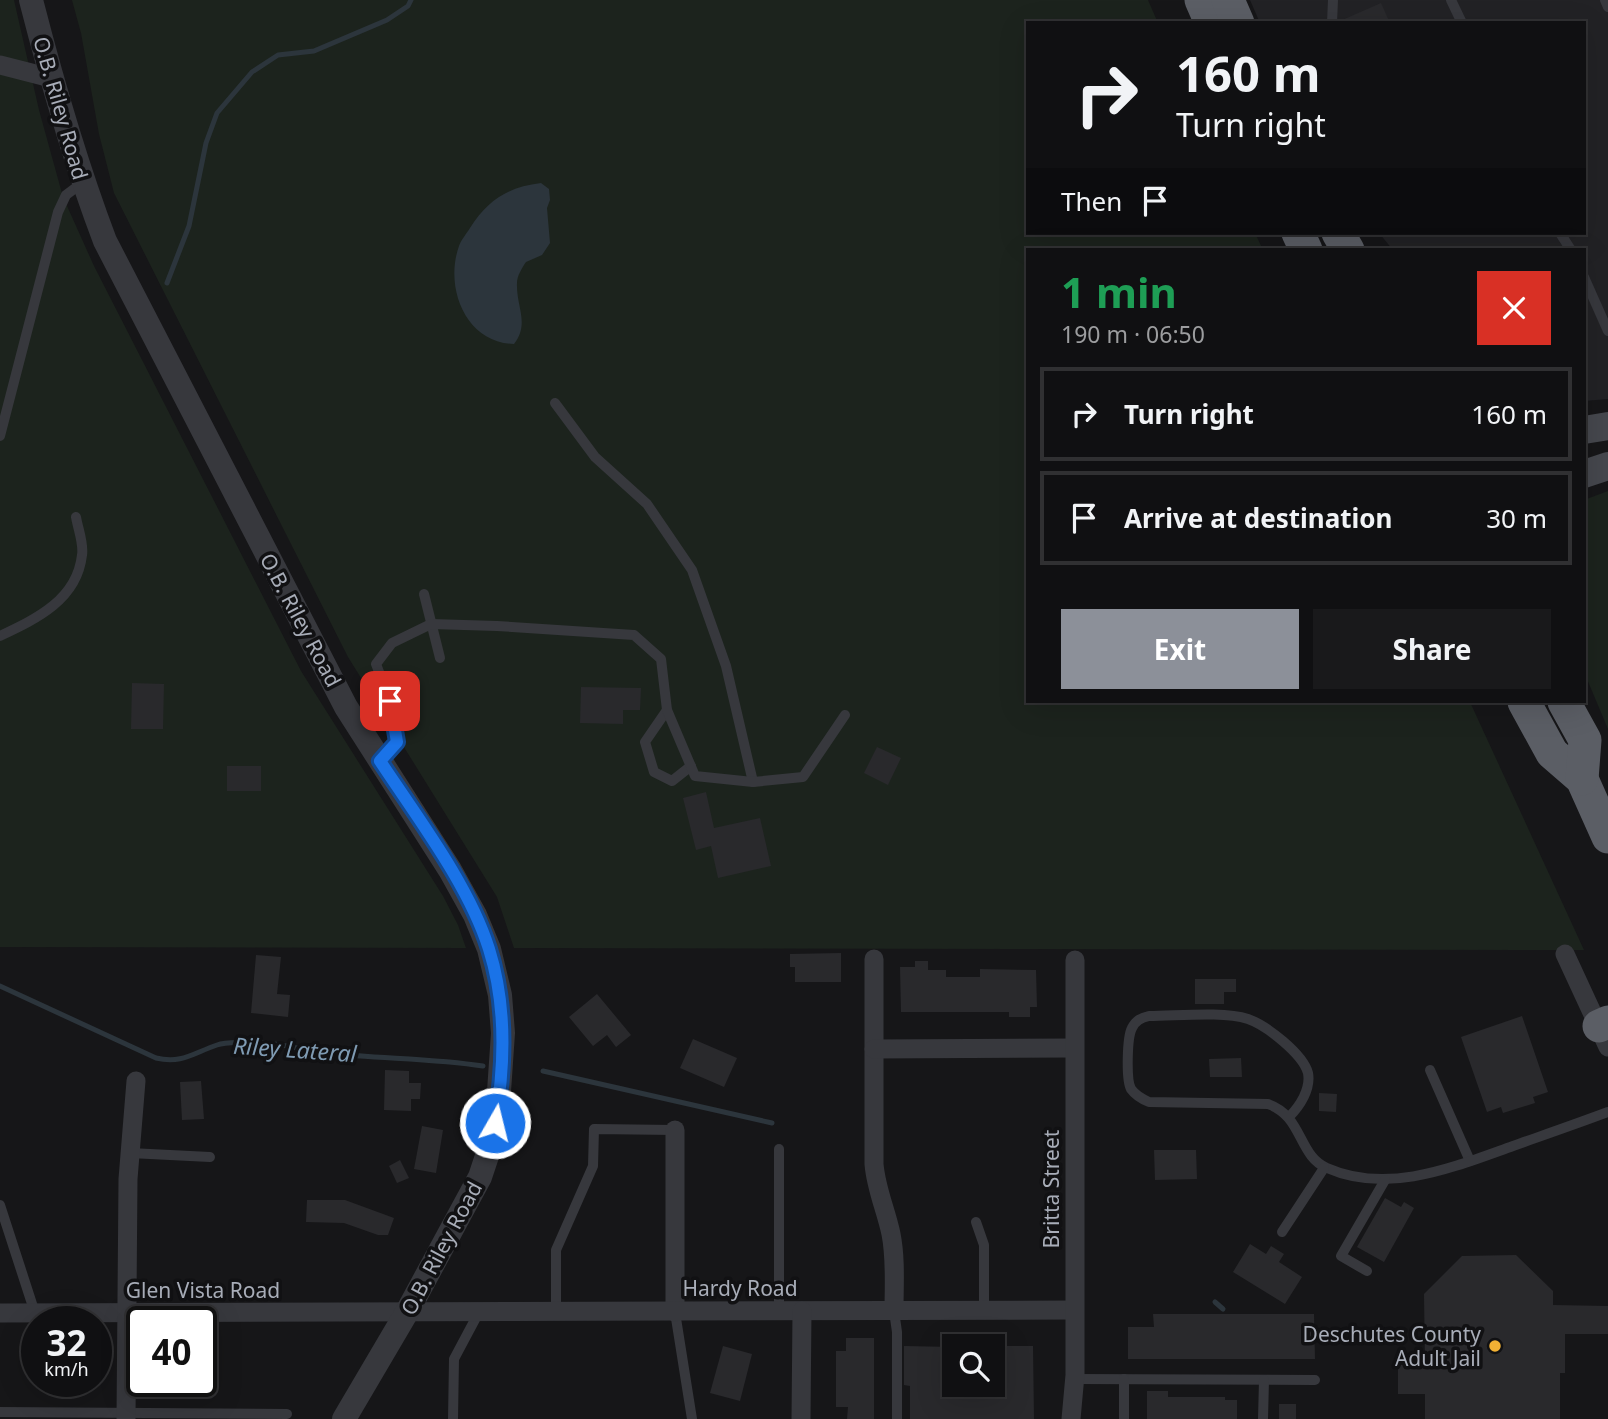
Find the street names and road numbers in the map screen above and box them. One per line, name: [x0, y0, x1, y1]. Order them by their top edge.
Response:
street label: O.B. Riley Road: [27, 33, 95, 183]
street label: O.B. Riley Road: [254, 548, 348, 692]
street label: Britta Street: [1037, 1129, 1065, 1248]
street label: O.B. Riley Road: [394, 1176, 488, 1320]
street label: Hardy Road: [682, 1274, 798, 1302]
street label: Glen Vista Road: [126, 1276, 280, 1304]

